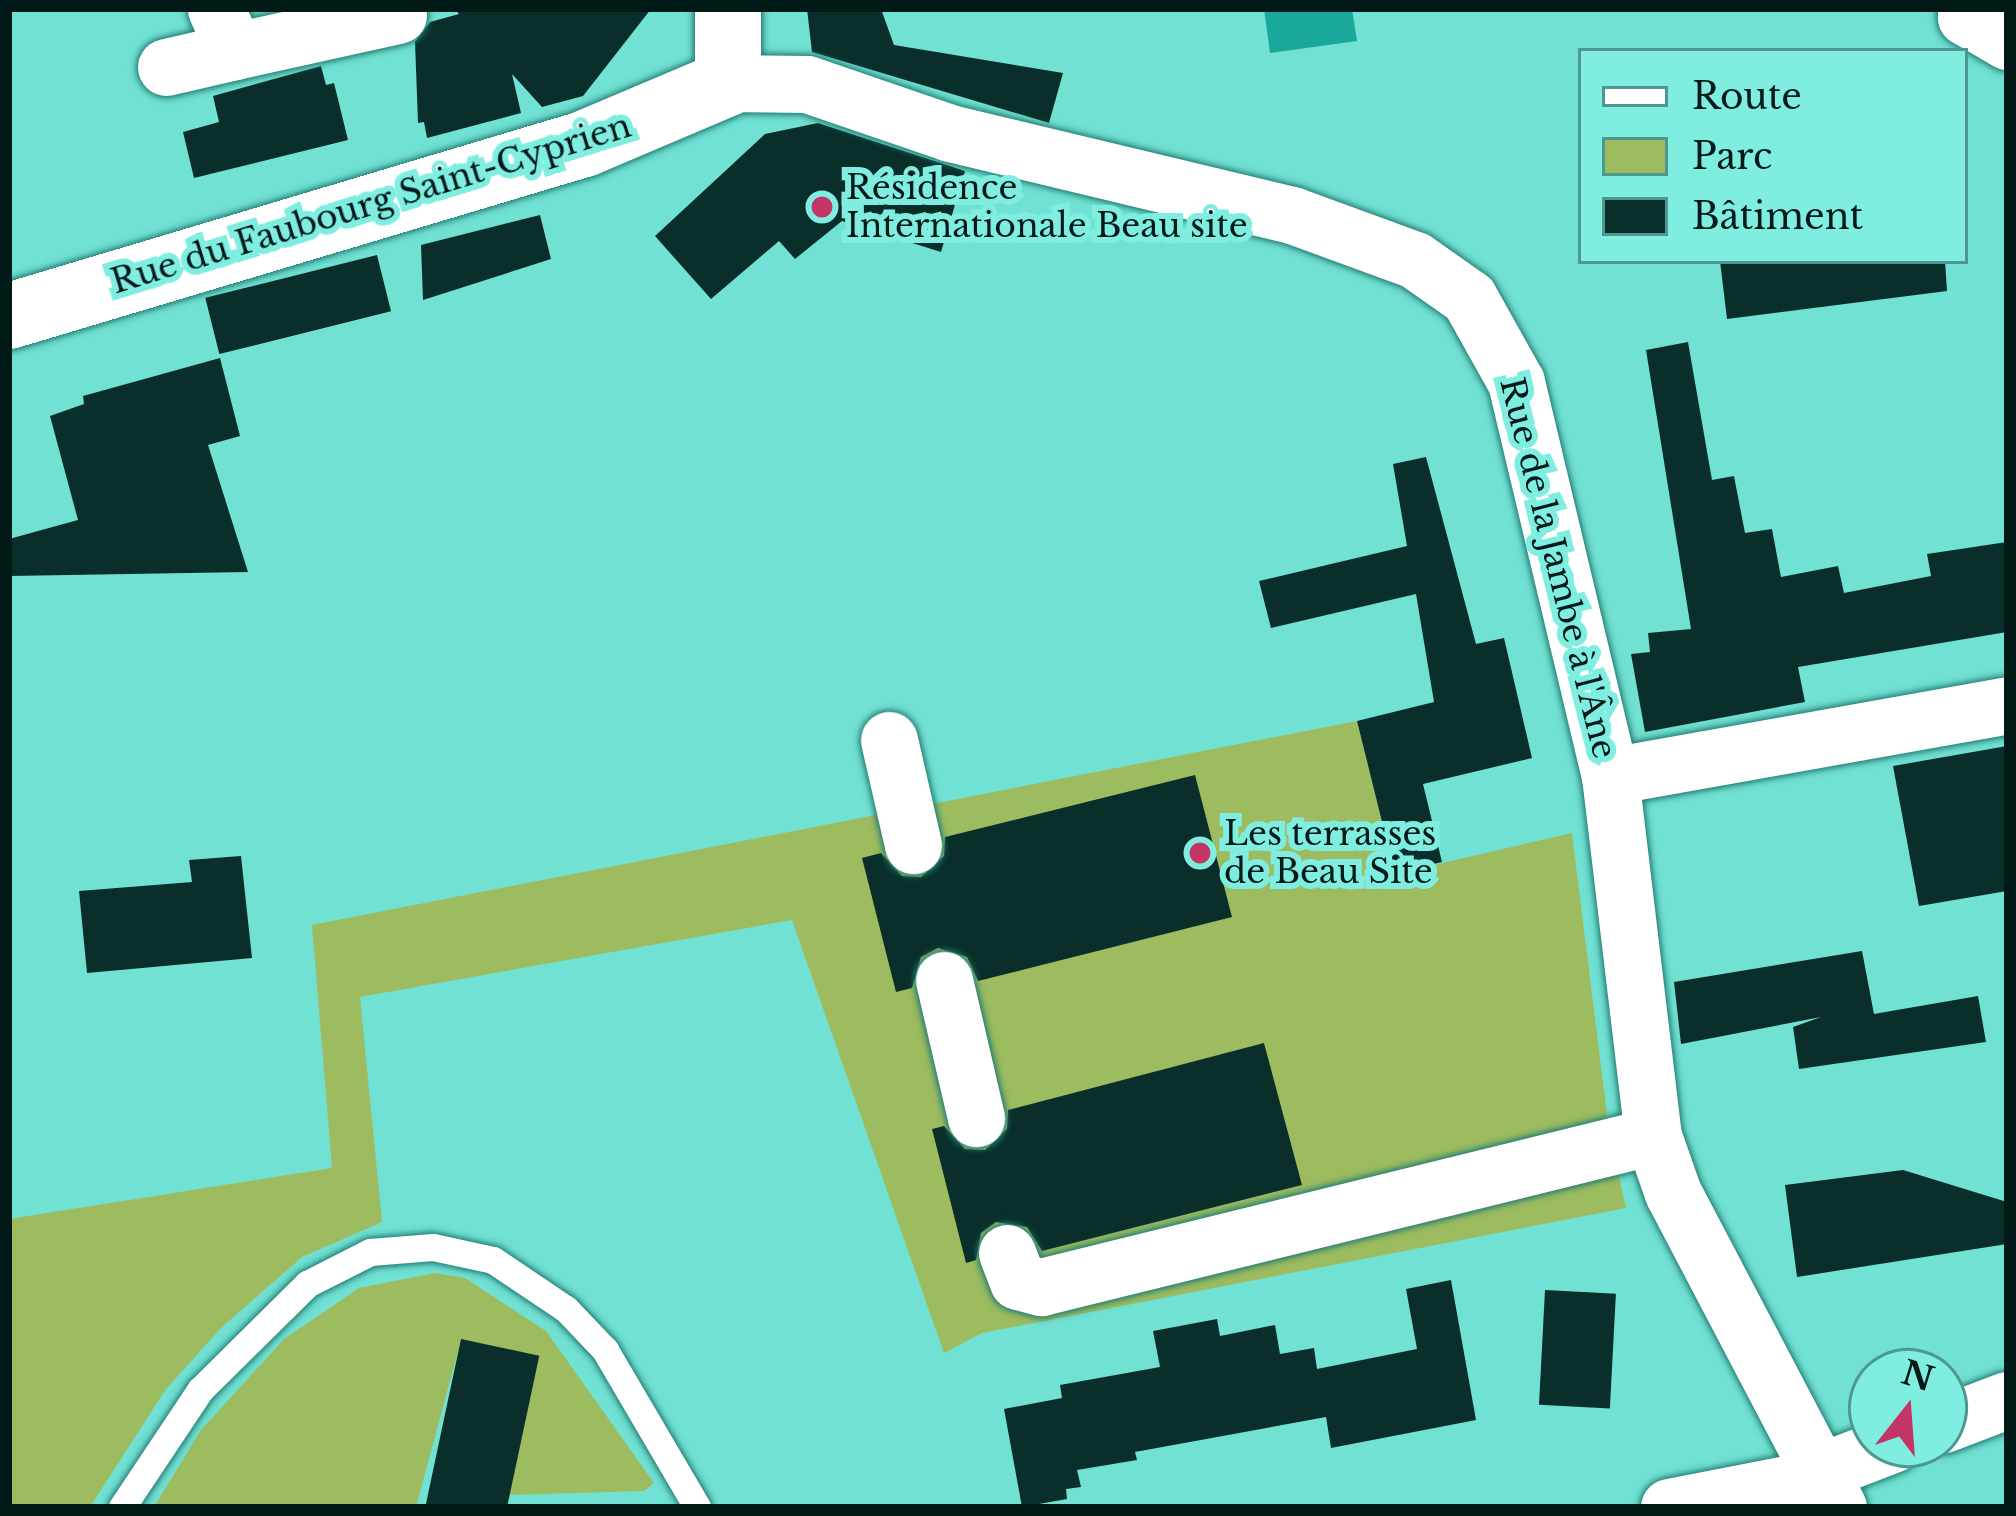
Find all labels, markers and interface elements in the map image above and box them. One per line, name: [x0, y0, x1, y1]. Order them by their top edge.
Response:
legend: [1578, 48, 1968, 264]
text: Route: [1692, 74, 1802, 119]
street label: Rue du Faubourg Saint-Cyprien: [106, 106, 636, 302]
text: Parc: [1692, 134, 1772, 179]
place label: Résidence Internationale Beau site: [846, 168, 1248, 246]
marker: Résidence Internationale Beau site: [809, 194, 835, 220]
text: Bâtiment: [1692, 194, 1863, 239]
street label: Rue de la Jambe à l'Âne: [1491, 373, 1625, 763]
place label: Les terrasses de Beau Site: [1224, 814, 1436, 892]
marker: Les terrasses de Beau Site: [1187, 840, 1213, 866]
north arrow: [1848, 1348, 1968, 1468]
text: N: [1897, 1352, 1939, 1400]

